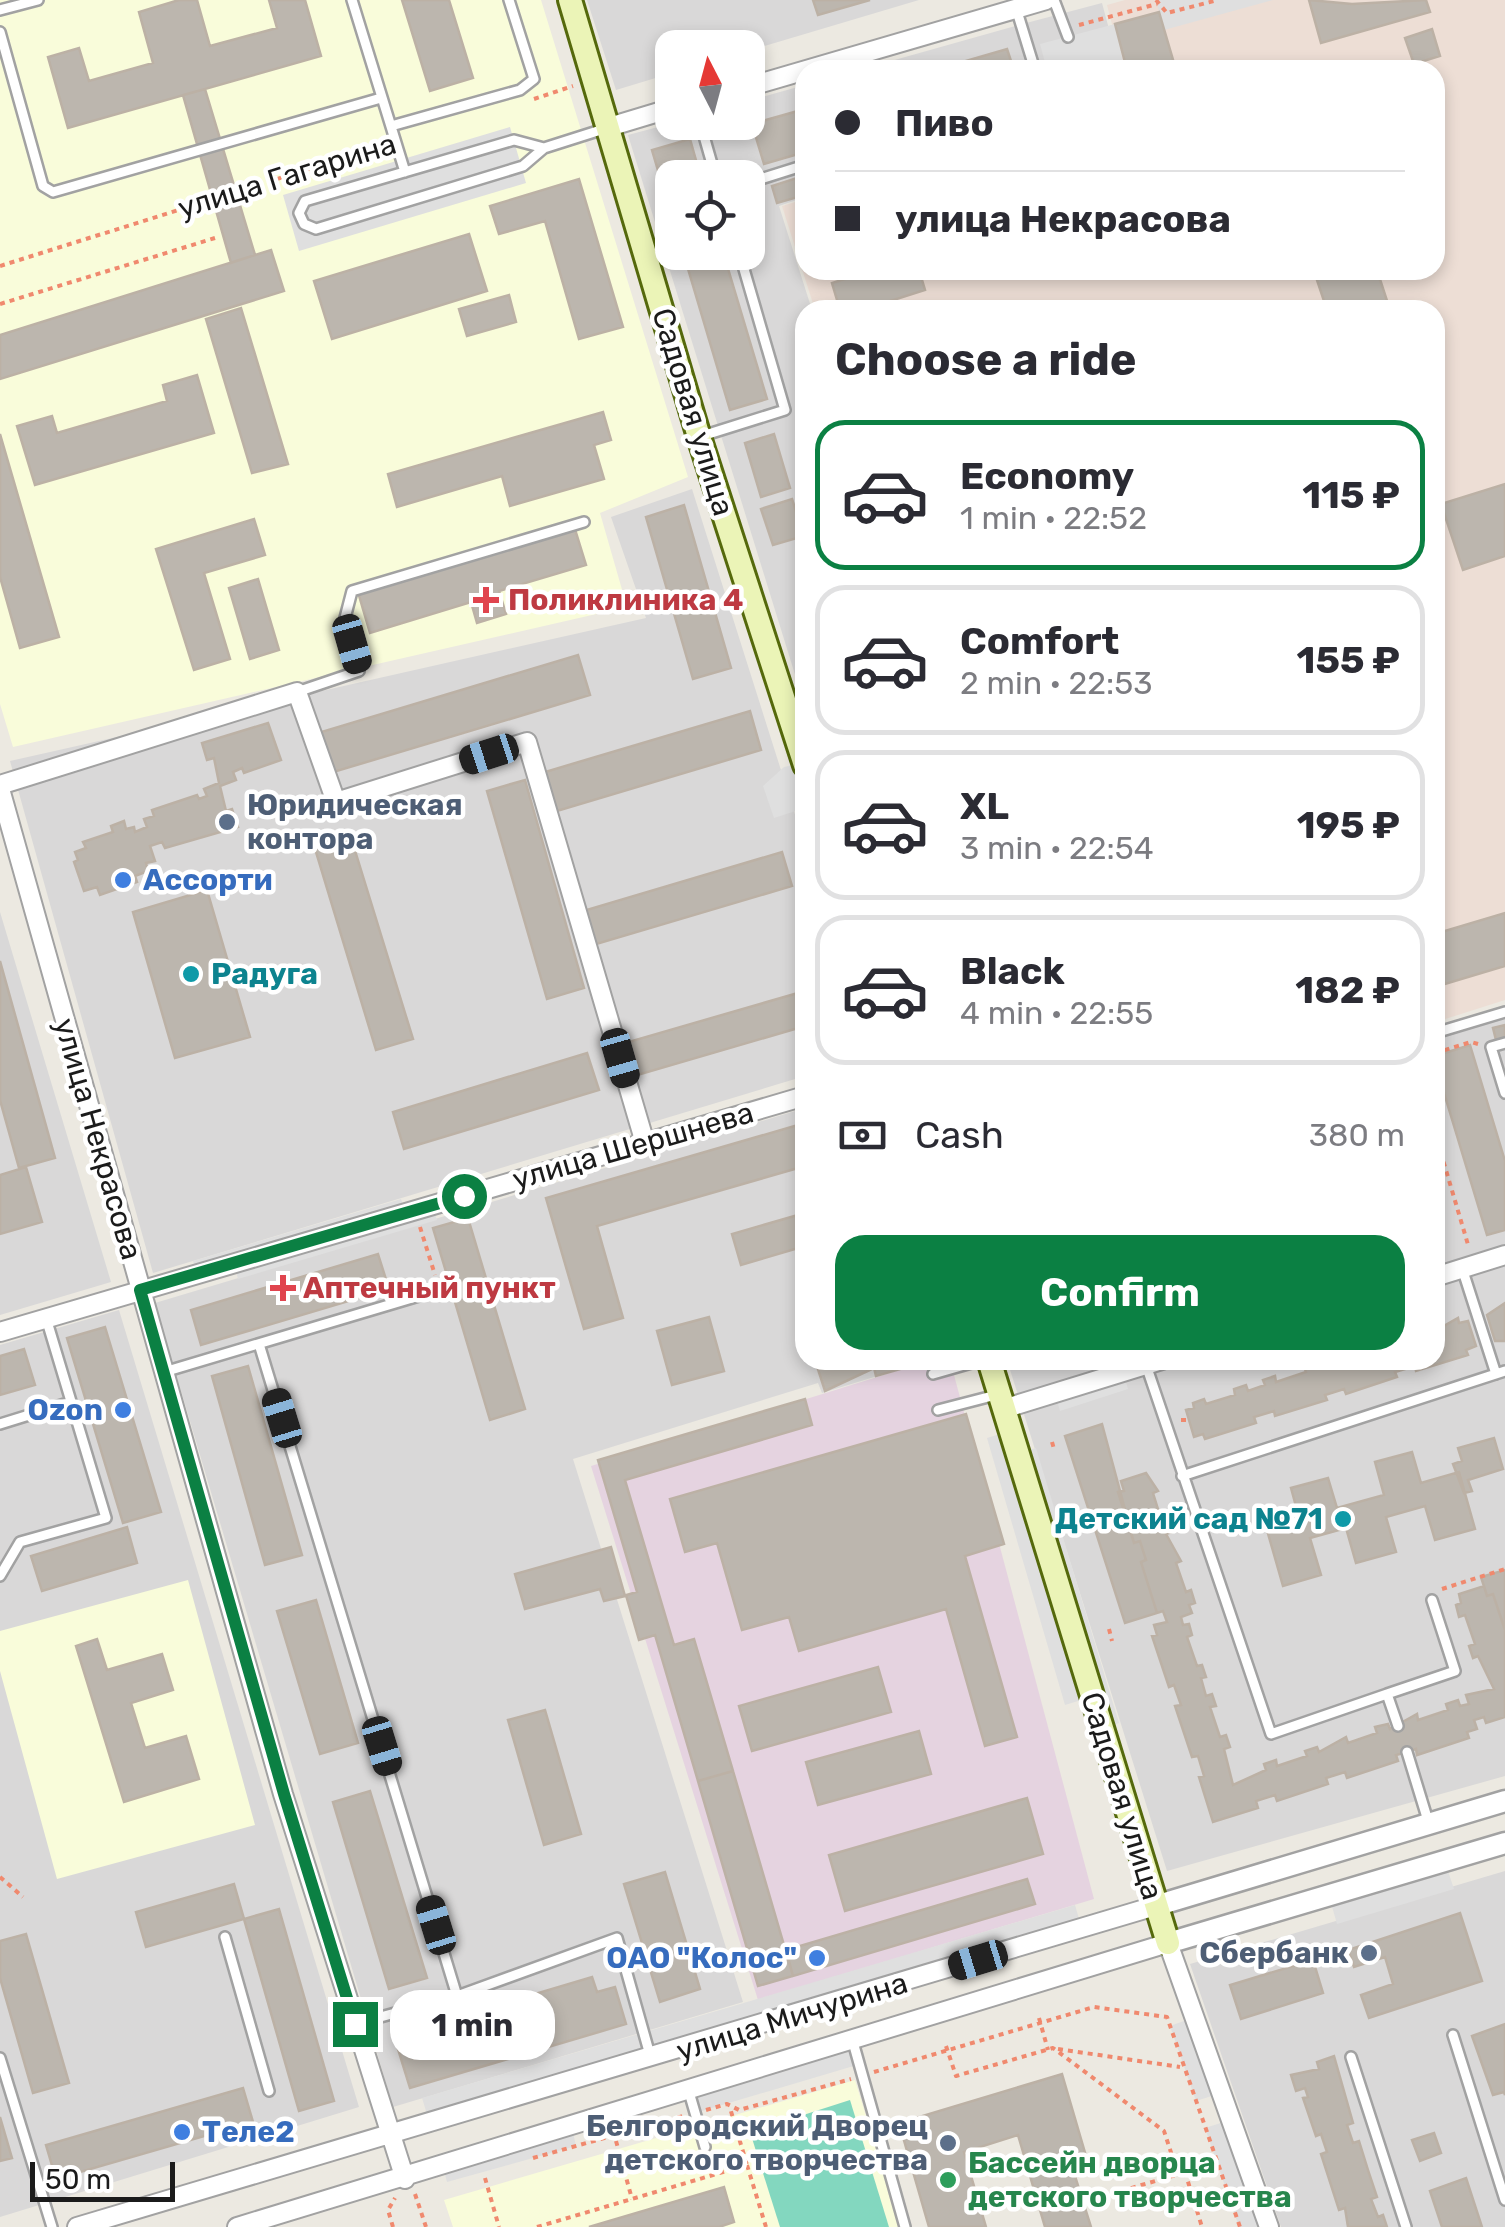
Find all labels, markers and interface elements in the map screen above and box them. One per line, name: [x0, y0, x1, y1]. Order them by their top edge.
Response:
north arrow: [655, 30, 765, 140]
map controls: [655, 30, 765, 270]
text: Пиво: [895, 100, 994, 146]
street label: улица Гагарина: [174, 126, 400, 226]
button: locate: [655, 160, 765, 270]
text: улица Некрасова: [895, 196, 1231, 242]
street label: Садовая улица: [644, 304, 742, 520]
text: Choose a ride: [835, 333, 1137, 386]
icon: car: [840, 450, 930, 540]
text: Economy: [960, 453, 1134, 499]
text: 115 ₽: [1302, 472, 1400, 518]
text: 1 min · 22:52: [960, 499, 1147, 537]
place label: Поликлиника 4: [508, 582, 743, 618]
marker: Поликлиника 4: [473, 587, 499, 613]
car: [329, 611, 375, 677]
icon: car: [840, 615, 930, 705]
text: Comfort: [960, 618, 1119, 664]
text: 155 ₽: [1297, 637, 1400, 683]
text: 2 min · 22:53: [960, 664, 1152, 702]
car: [456, 730, 522, 778]
icon: car: [840, 780, 930, 870]
text: XL: [960, 783, 1009, 829]
place label: Юридическая контора: [247, 787, 463, 857]
text: 195 ₽: [1297, 802, 1400, 848]
marker: Юридическая контора: [216, 811, 238, 833]
text: 3 min · 22:54: [960, 829, 1154, 867]
place label: Ассорти: [143, 862, 273, 898]
marker: Ассорти: [112, 869, 134, 891]
icon: car: [840, 945, 930, 1035]
text: Black: [960, 948, 1065, 994]
place label: Радуга: [211, 956, 318, 992]
marker: Радуга: [180, 963, 202, 985]
text: 182 ₽: [1295, 967, 1400, 1013]
text: 4 min · 22:55: [960, 994, 1153, 1032]
street label: улица Некрасова: [46, 1014, 150, 1264]
car: [597, 1025, 643, 1091]
street label: улица Шершнева: [508, 1094, 758, 1198]
icon: cash: [835, 1108, 890, 1163]
text: Cash: [915, 1112, 1004, 1158]
text: 380 m: [1309, 1116, 1405, 1154]
route start: [442, 1174, 487, 1219]
button: Confirm: [835, 1235, 1405, 1350]
place label: Аптечный пункт: [303, 1270, 556, 1306]
marker: Аптечный пункт: [272, 1277, 294, 1299]
car: [259, 1385, 305, 1451]
place label: Ozon: [28, 1392, 103, 1428]
marker: Ozon: [112, 1399, 134, 1421]
place label: Детский сад №71: [1055, 1501, 1323, 1537]
marker: Детский сад №71: [1332, 1508, 1354, 1530]
street label: Садовая улица: [1073, 1688, 1171, 1904]
car: [359, 1713, 405, 1779]
car: [413, 1892, 459, 1958]
place label: Сбербанк: [1199, 1935, 1349, 1971]
car: [945, 1937, 1011, 1983]
place label: ОАО "Колос": [606, 1940, 797, 1976]
marker: Сбербанк: [1358, 1942, 1380, 1964]
marker: ОАО "Колос": [806, 1947, 828, 1969]
street label: улица Мичурина: [672, 1965, 912, 2069]
callout: 1 min: [390, 1989, 555, 2059]
route end: [333, 2002, 378, 2047]
text: 1 min: [432, 2006, 513, 2044]
place label: Белгородский Дворец детского творчества: [586, 2108, 928, 2178]
place label: Теле2: [202, 2114, 295, 2150]
marker: Теле2: [171, 2121, 193, 2143]
marker: Белгородский Дворец детского творчества: [937, 2132, 959, 2154]
place label: Бассейн дворца детского творчества: [968, 2145, 1292, 2215]
scale bar: [30, 2157, 175, 2202]
text: 50 m: [45, 2163, 111, 2196]
marker: Бассейн дворца детского творчества: [937, 2169, 959, 2191]

